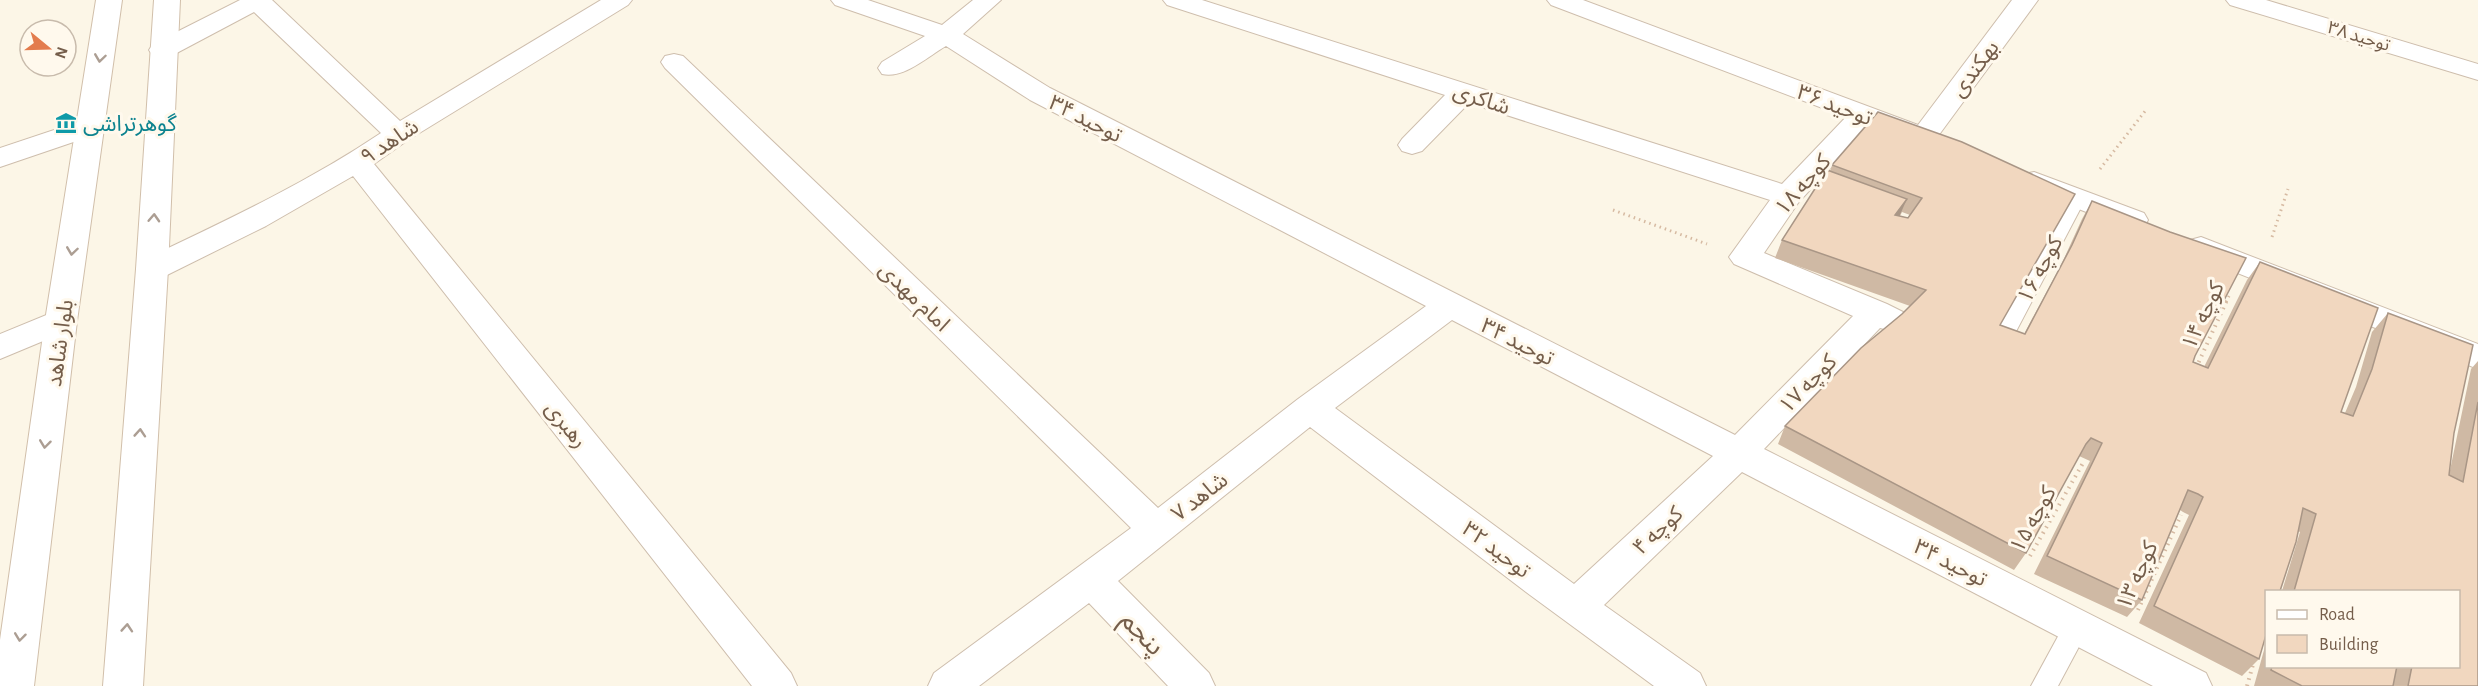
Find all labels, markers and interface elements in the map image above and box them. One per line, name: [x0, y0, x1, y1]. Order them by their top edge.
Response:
north arrow: [18, 18, 78, 78]
street label: توحید ۳۸: [2325, 19, 2392, 56]
street label: بهکندی: [1947, 36, 2004, 101]
text: N: [52, 45, 71, 60]
one-way arrow: [95, 53, 107, 62]
street label: شاکری: [1450, 80, 1513, 119]
street label: توحید ۳۶: [1794, 81, 1875, 130]
street label: توحید ۳۴: [1045, 91, 1126, 147]
museum icon: گوهرتراشی: [54, 111, 78, 135]
place label: گوهرتراشی: [83, 112, 177, 136]
street label: شاهد ۹: [357, 115, 422, 169]
street label: کوچه ۱۸: [1771, 150, 1838, 221]
one-way arrow: [148, 213, 161, 222]
street label: کوچه ۱۶: [2013, 232, 2070, 308]
one-way arrow: [66, 246, 78, 255]
street label: امام مهدی: [871, 258, 954, 339]
street label: کوچه ۱۴: [2178, 277, 2231, 354]
street label: بلوار شاهد: [43, 298, 79, 388]
street label: توحید ۳۴: [1477, 314, 1558, 370]
street label: کوچه ۱۷: [1775, 350, 1843, 419]
street label: رهبری: [540, 397, 591, 453]
one-way arrow: [134, 429, 147, 438]
one-way arrow: [40, 439, 52, 449]
street label: شاهد ۷: [1168, 468, 1232, 525]
street label: کوچه ۱۵: [2006, 482, 2063, 558]
street label: کوچه ۴: [1628, 502, 1690, 561]
street label: توحید ۳۲: [1458, 517, 1534, 583]
street label: توحید ۳۴: [1910, 535, 1991, 591]
street label: کوچه ۱۳: [2112, 537, 2165, 614]
legend: [2265, 590, 2460, 668]
street label: پنجم: [1111, 606, 1170, 665]
text: Road: [2319, 606, 2355, 624]
one-way arrow: [120, 623, 133, 632]
one-way arrow: [14, 633, 27, 642]
text: Building: [2319, 636, 2379, 654]

